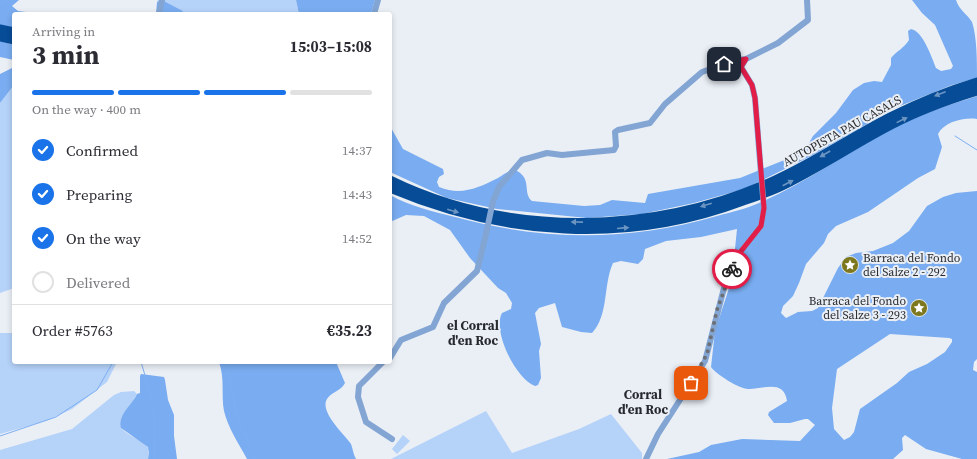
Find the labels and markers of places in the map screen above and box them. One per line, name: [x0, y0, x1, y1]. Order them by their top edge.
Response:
pin: [707, 47, 741, 81]
place label: Barraca del Fondo del Salze 2 - 292: [863, 250, 961, 280]
place icon: Barraca del Fondo del Salze 2 - 292: [840, 255, 860, 275]
place label: Barraca del Fondo del Salze 3 - 293: [809, 293, 906, 323]
place icon: Barraca del Fondo del Salze 3 - 293: [909, 298, 929, 318]
pin: [674, 366, 708, 400]

